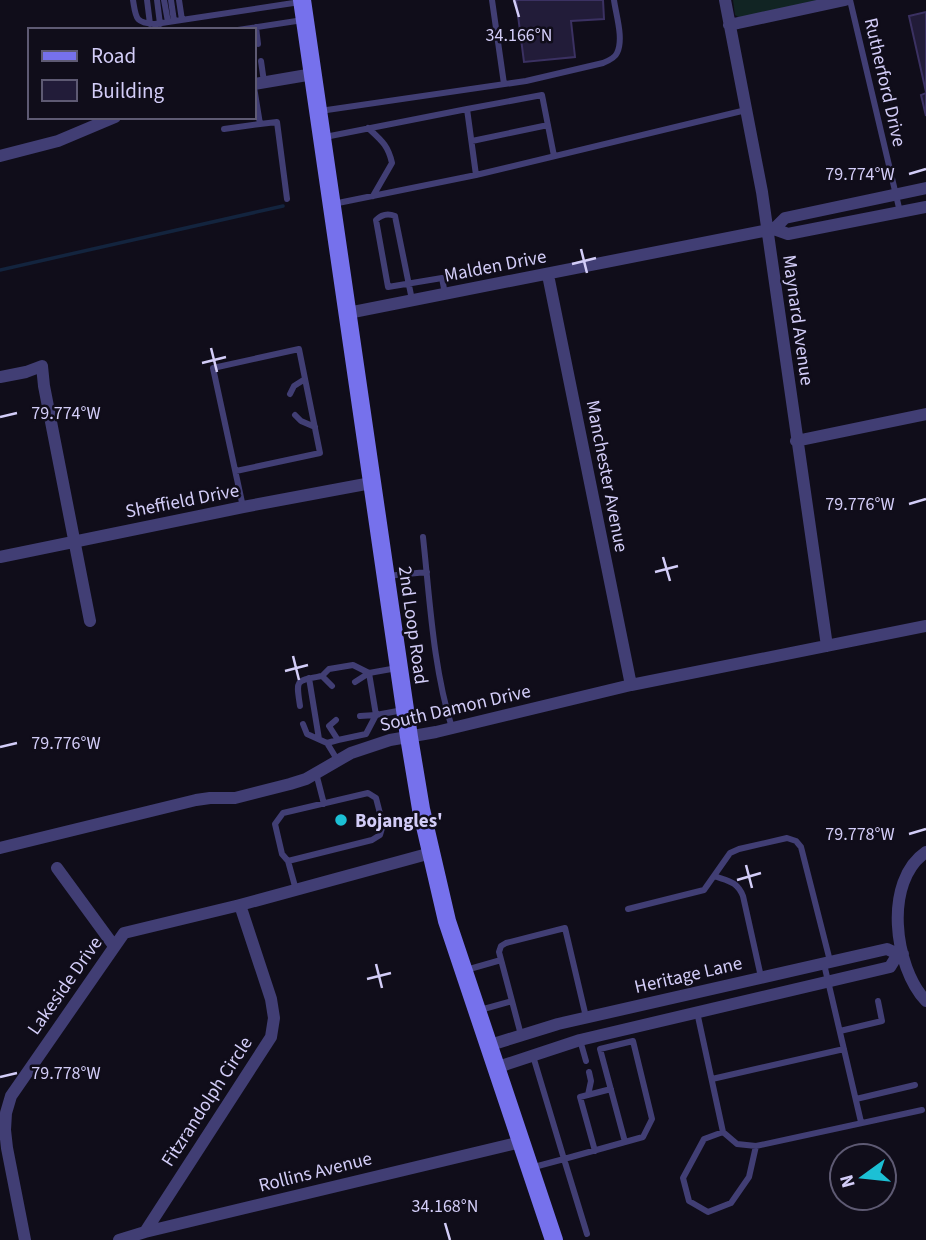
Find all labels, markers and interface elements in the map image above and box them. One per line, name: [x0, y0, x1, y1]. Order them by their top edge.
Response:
street label: Rutherford Drive: [857, 15, 912, 149]
text: 34.166°N: [486, 23, 552, 48]
legend: [28, 28, 256, 119]
text: Road: [91, 41, 136, 71]
text: Building: [91, 76, 165, 106]
text: 79.774°W: [825, 162, 895, 187]
street label: Malden Drive: [442, 243, 549, 290]
street label: Maynard Avenue: [775, 253, 820, 387]
street label: Manchester Avenue: [579, 398, 635, 555]
text: 79.774°W: [31, 401, 101, 426]
street label: Sheffield Drive: [123, 477, 241, 526]
text: 79.776°W: [825, 492, 895, 517]
street label: 2nd Loop Road: [391, 564, 434, 686]
street label: South Damon Drive: [377, 678, 533, 739]
text: 79.776°W: [31, 731, 101, 756]
place label: Bojangles': [355, 808, 443, 835]
marker: Bojangles': [333, 812, 349, 828]
text: 79.778°W: [825, 822, 895, 847]
street label: Lakeside Drive: [21, 931, 109, 1041]
street label: Heritage Lane: [632, 950, 745, 1001]
street label: Fitzrandolph Circle: [155, 1032, 259, 1172]
text: 79.778°W: [31, 1061, 101, 1086]
north arrow: [828, 1142, 898, 1212]
street label: Rollins Avenue: [256, 1145, 375, 1200]
text: N: [833, 1171, 863, 1191]
text: 34.168°N: [412, 1194, 478, 1219]

